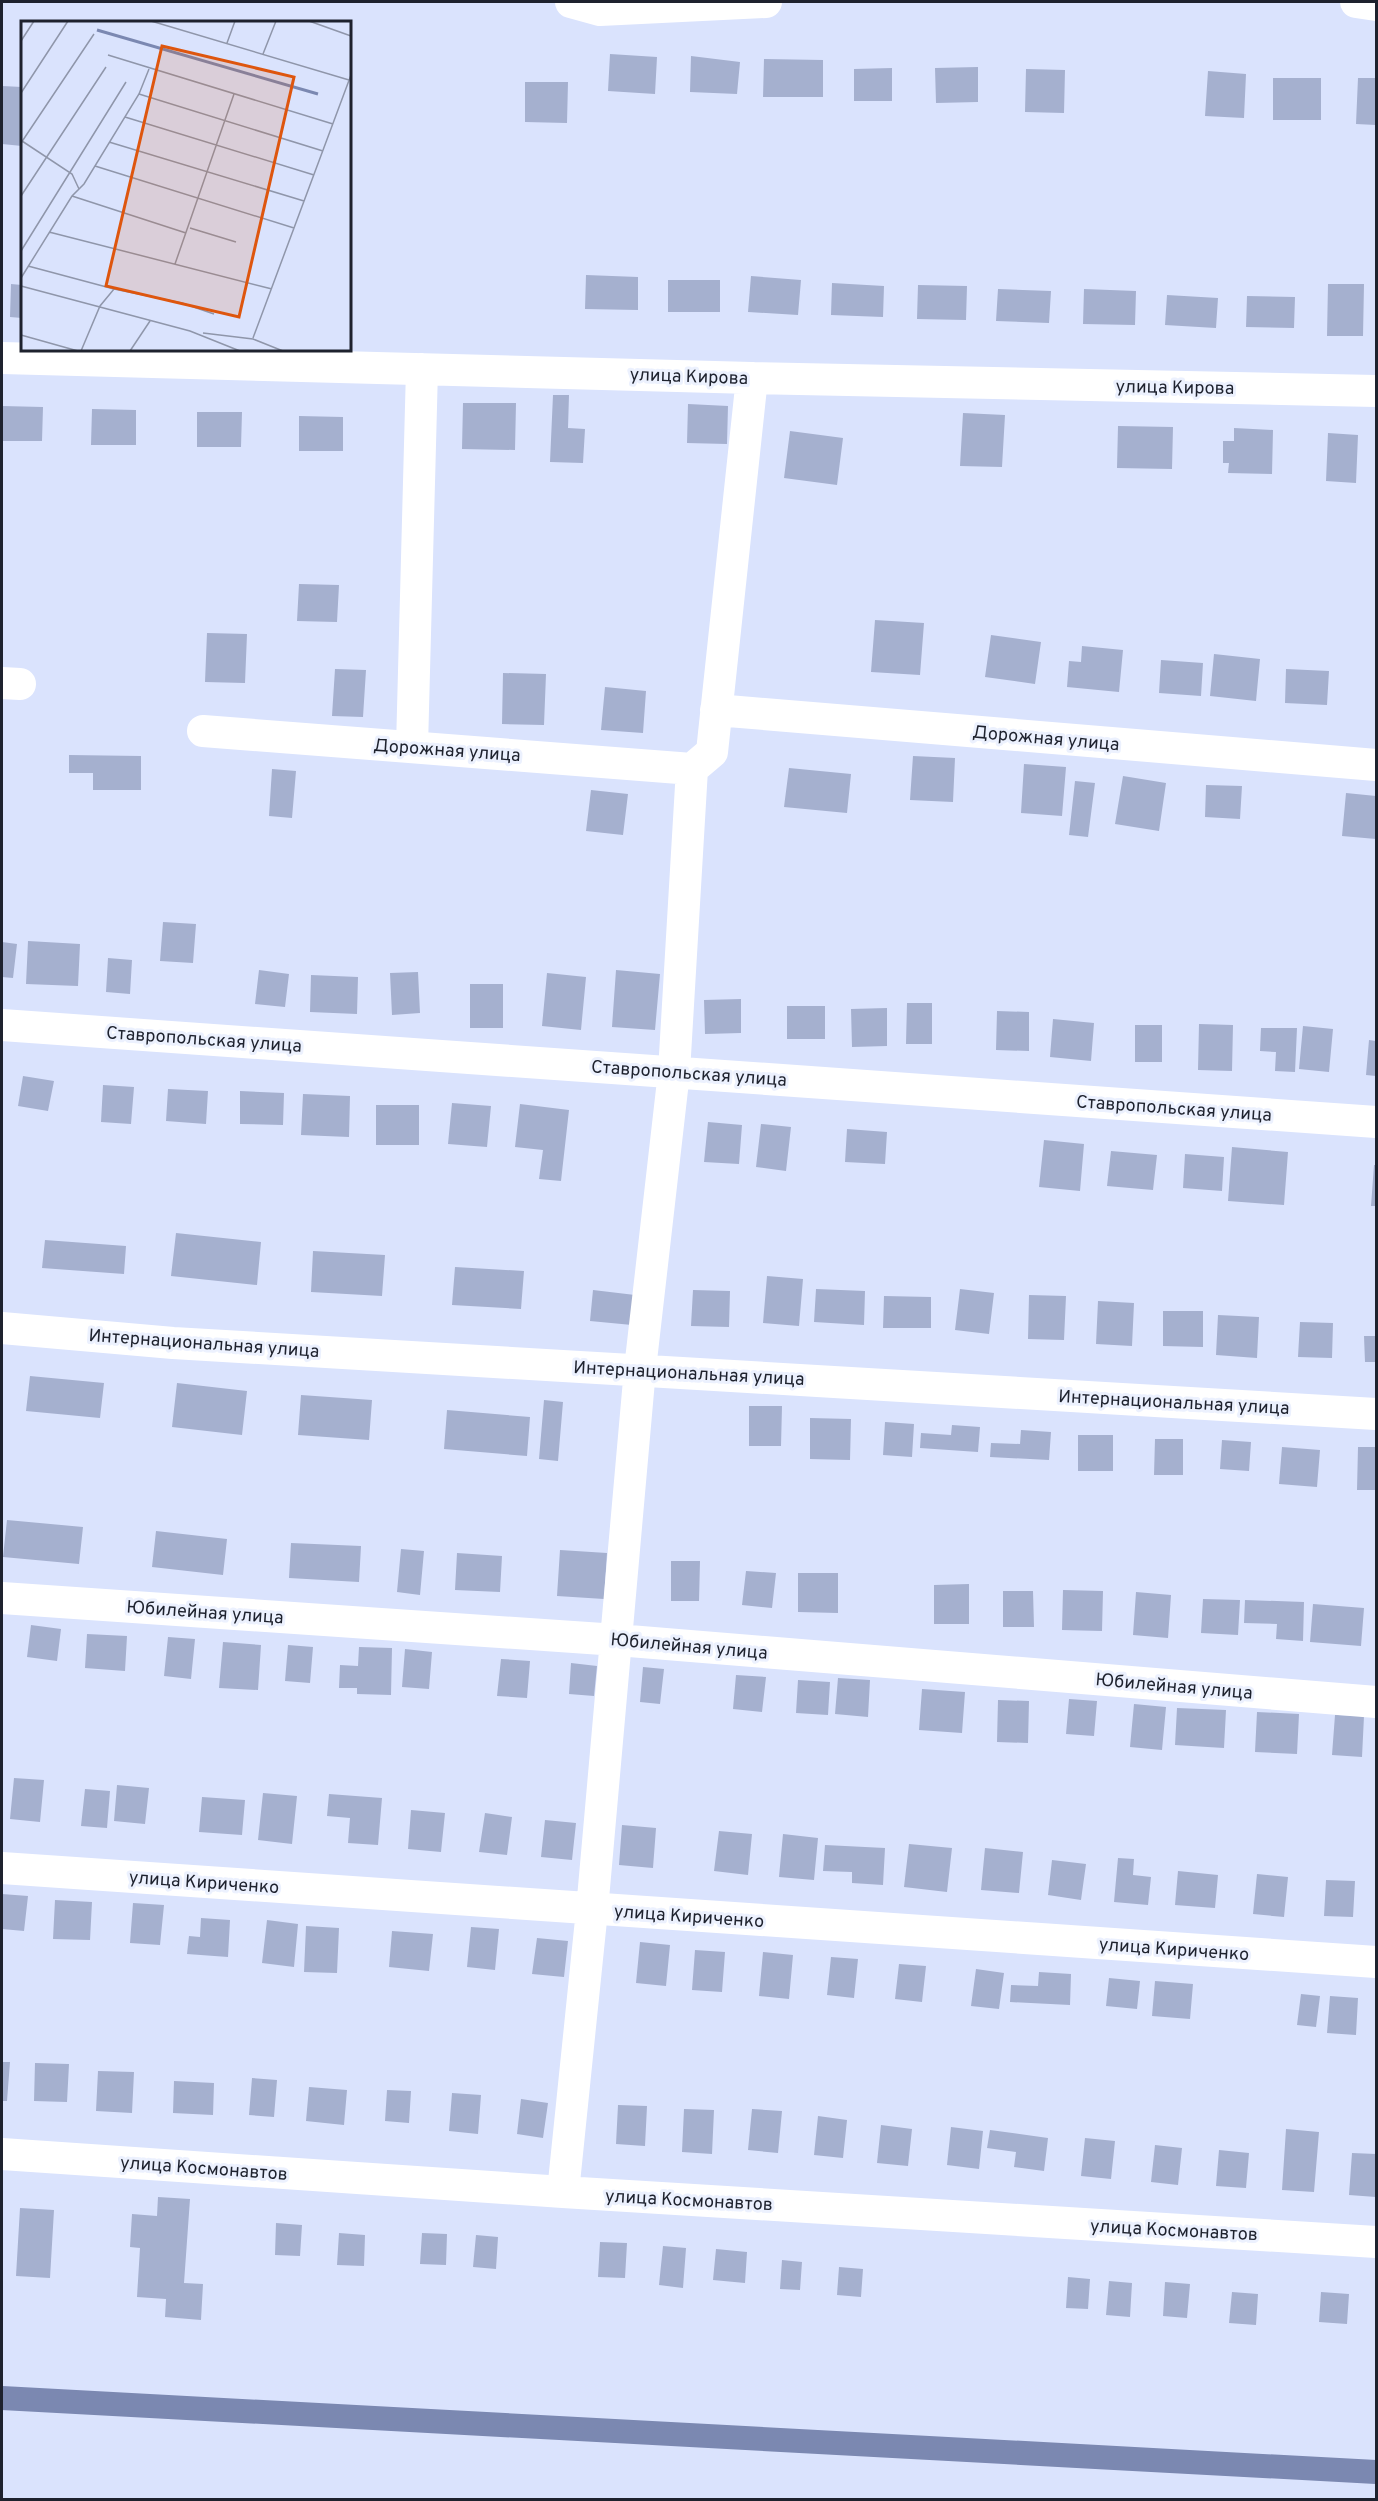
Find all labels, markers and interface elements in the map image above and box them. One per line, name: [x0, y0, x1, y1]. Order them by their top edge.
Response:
inset map: [21, 21, 351, 351]
street label: улица Кирова: [629, 364, 749, 391]
street label: улица Кирова: [1115, 376, 1234, 401]
street label: Дорожная улица: [971, 722, 1120, 757]
street label: Дорожная улица: [372, 735, 521, 768]
street label: Ставропольская улица: [105, 1022, 303, 1059]
street label: Ставропольская улица: [590, 1056, 788, 1093]
street label: Ставропольская улица: [1075, 1091, 1273, 1128]
street label: Интернациональная улица: [88, 1325, 320, 1364]
street label: Интернациональная улица: [573, 1357, 805, 1392]
street label: Интернациональная улица: [1058, 1386, 1290, 1421]
street label: Юбилейная улица: [125, 1597, 284, 1630]
street label: Юбилейная улица: [609, 1629, 768, 1666]
street label: Юбилейная улица: [1094, 1669, 1253, 1706]
street label: улица Кириченко: [128, 1867, 280, 1900]
street label: улица Кириченко: [613, 1901, 765, 1934]
street label: улица Кириченко: [1098, 1934, 1250, 1967]
street label: улица Космонавтов: [119, 2152, 288, 2187]
street label: улица Космонавтов: [604, 2186, 773, 2217]
street label: улица Космонавтов: [1089, 2216, 1258, 2247]

